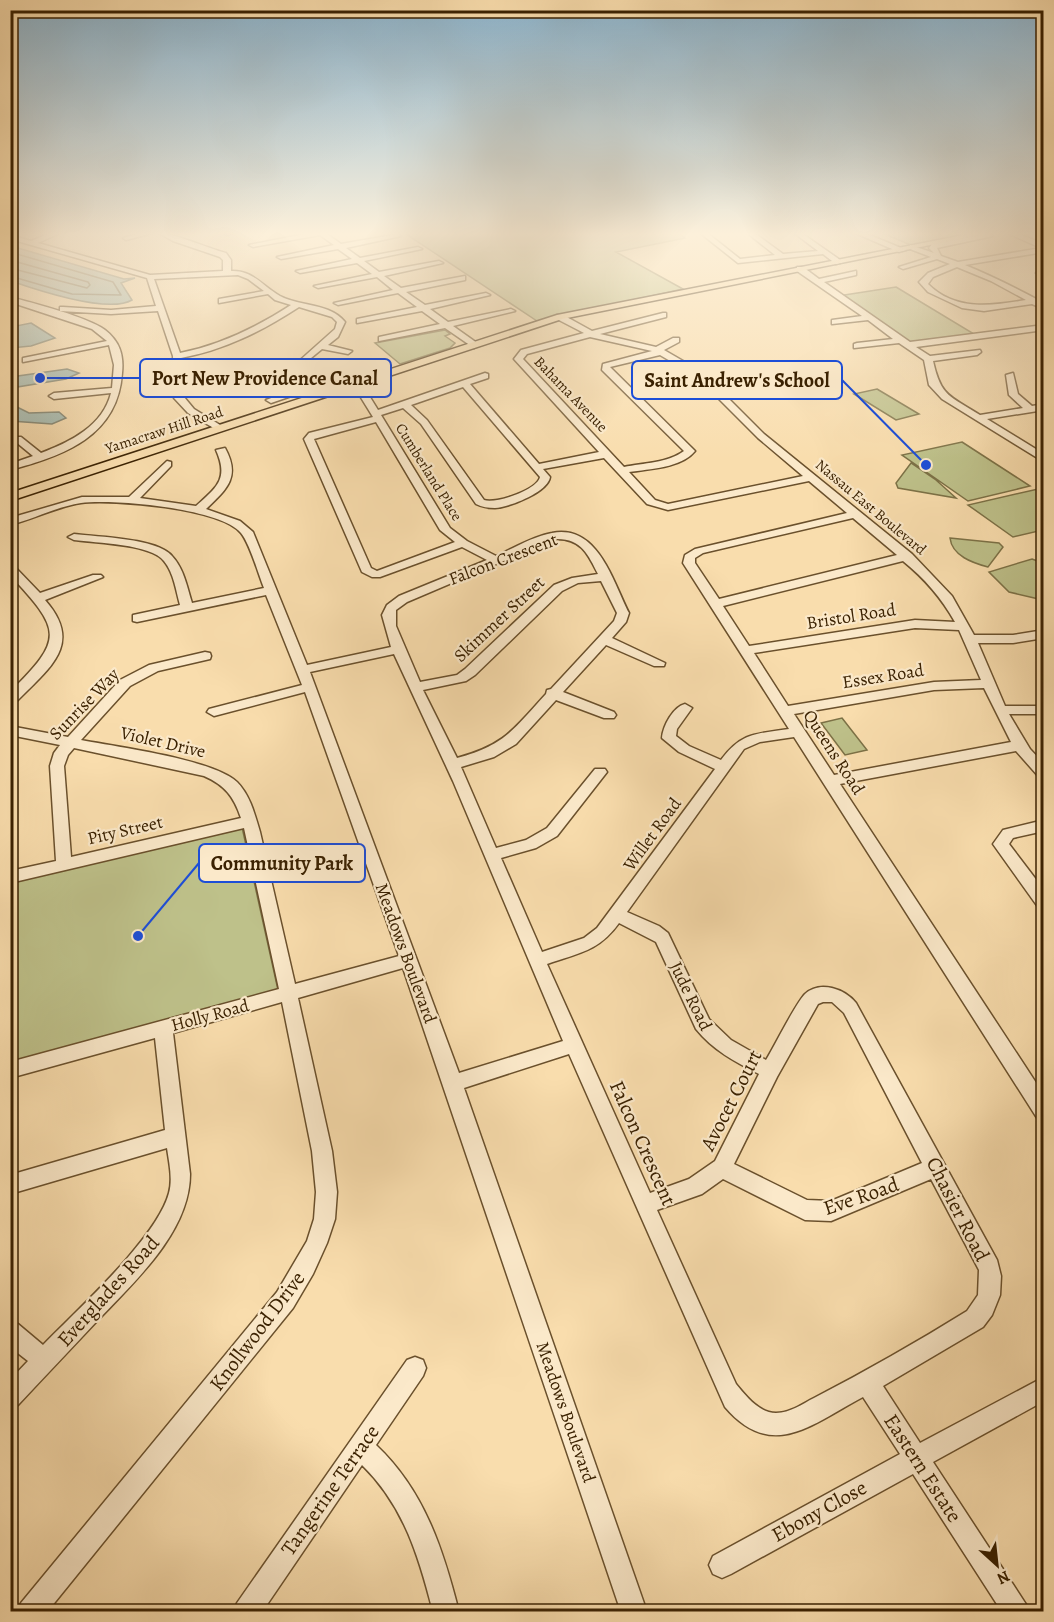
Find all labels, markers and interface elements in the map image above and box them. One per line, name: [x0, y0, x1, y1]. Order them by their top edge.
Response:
street label: Bahama Avenue: [530, 352, 612, 436]
callout: Port New Providence Canal: [140, 359, 391, 397]
callout: Saint Andrew's School: [632, 361, 842, 399]
text: Port New Providence Canal: [152, 365, 379, 392]
text: Saint Andrew's School: [644, 367, 830, 394]
street label: Yamacraw Hill Road: [102, 401, 226, 459]
street label: Cumberland Place: [391, 419, 467, 525]
street label: Nassau East Boulevard: [811, 455, 931, 560]
street label: Falcon Crescent: [445, 527, 561, 591]
street label: Skimmer Street: [448, 571, 550, 667]
street label: Bristol Road: [805, 597, 898, 635]
street label: Essex Road: [840, 658, 926, 694]
street label: Sunrise Way: [44, 662, 125, 745]
street label: Queens Road: [798, 705, 871, 799]
street label: Violet Drive: [117, 720, 208, 763]
street label: Willet Road: [617, 792, 687, 876]
street label: Pity Street: [85, 810, 165, 850]
callout: Community Park: [199, 844, 365, 882]
text: Community Park: [211, 850, 354, 877]
street label: Meadows Boulevard: [370, 880, 443, 1027]
street label: Jude Road: [664, 958, 718, 1035]
street label: Holly Road: [168, 993, 252, 1037]
street label: Avocet Court: [693, 1045, 768, 1156]
street label: Falcon Crescent: [603, 1076, 683, 1210]
street label: Chasier Road: [920, 1152, 997, 1267]
street label: Eve Road: [820, 1170, 903, 1222]
street label: Everglades Road: [51, 1229, 166, 1353]
street label: Knollwood Drive: [203, 1265, 311, 1397]
street label: Meadows Boulevard: [531, 1338, 601, 1486]
street label: Eastern Estate: [877, 1408, 969, 1528]
street label: Tangerine Terrace: [274, 1419, 386, 1561]
street label: Ebony Close: [766, 1473, 872, 1549]
north arrow: [967, 1535, 1027, 1595]
text: N: [993, 1565, 1014, 1590]

